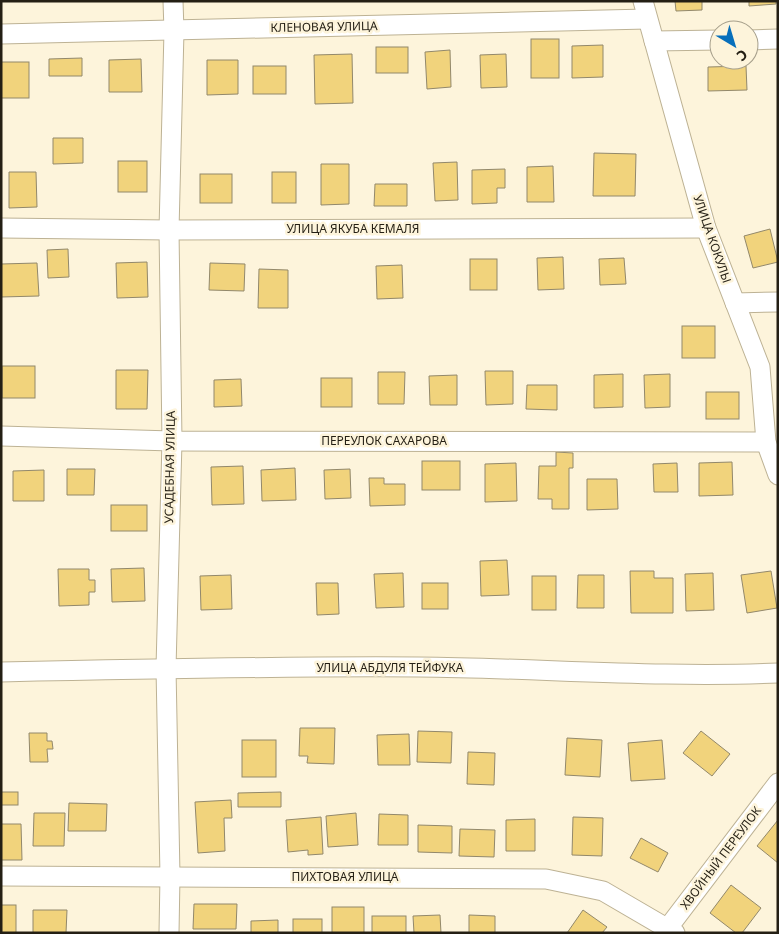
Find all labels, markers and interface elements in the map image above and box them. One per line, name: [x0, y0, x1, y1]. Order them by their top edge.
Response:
street label: КЛЕНОВАЯ УЛИЦА: [270, 17, 378, 36]
north arrow: [709, 20, 759, 70]
text: С: [733, 45, 752, 66]
street label: УЛИЦА КОКУЛЫ: [689, 192, 736, 285]
street label: УЛИЦА ЯКУБА КЕМАЛЯ: [287, 220, 419, 237]
street label: УСАДЕБНАЯ УЛИЦА: [160, 410, 179, 523]
street label: ПЕРЕУЛОК САХАРОВА: [321, 432, 447, 449]
street label: УЛИЦА АБДУЛЯ ТЕЙФУКА: [316, 659, 464, 676]
street label: ХВОЙНЫЙ ПЕРЕУЛОК: [676, 802, 765, 913]
street label: ПИХТОВАЯ УЛИЦА: [291, 868, 399, 885]

